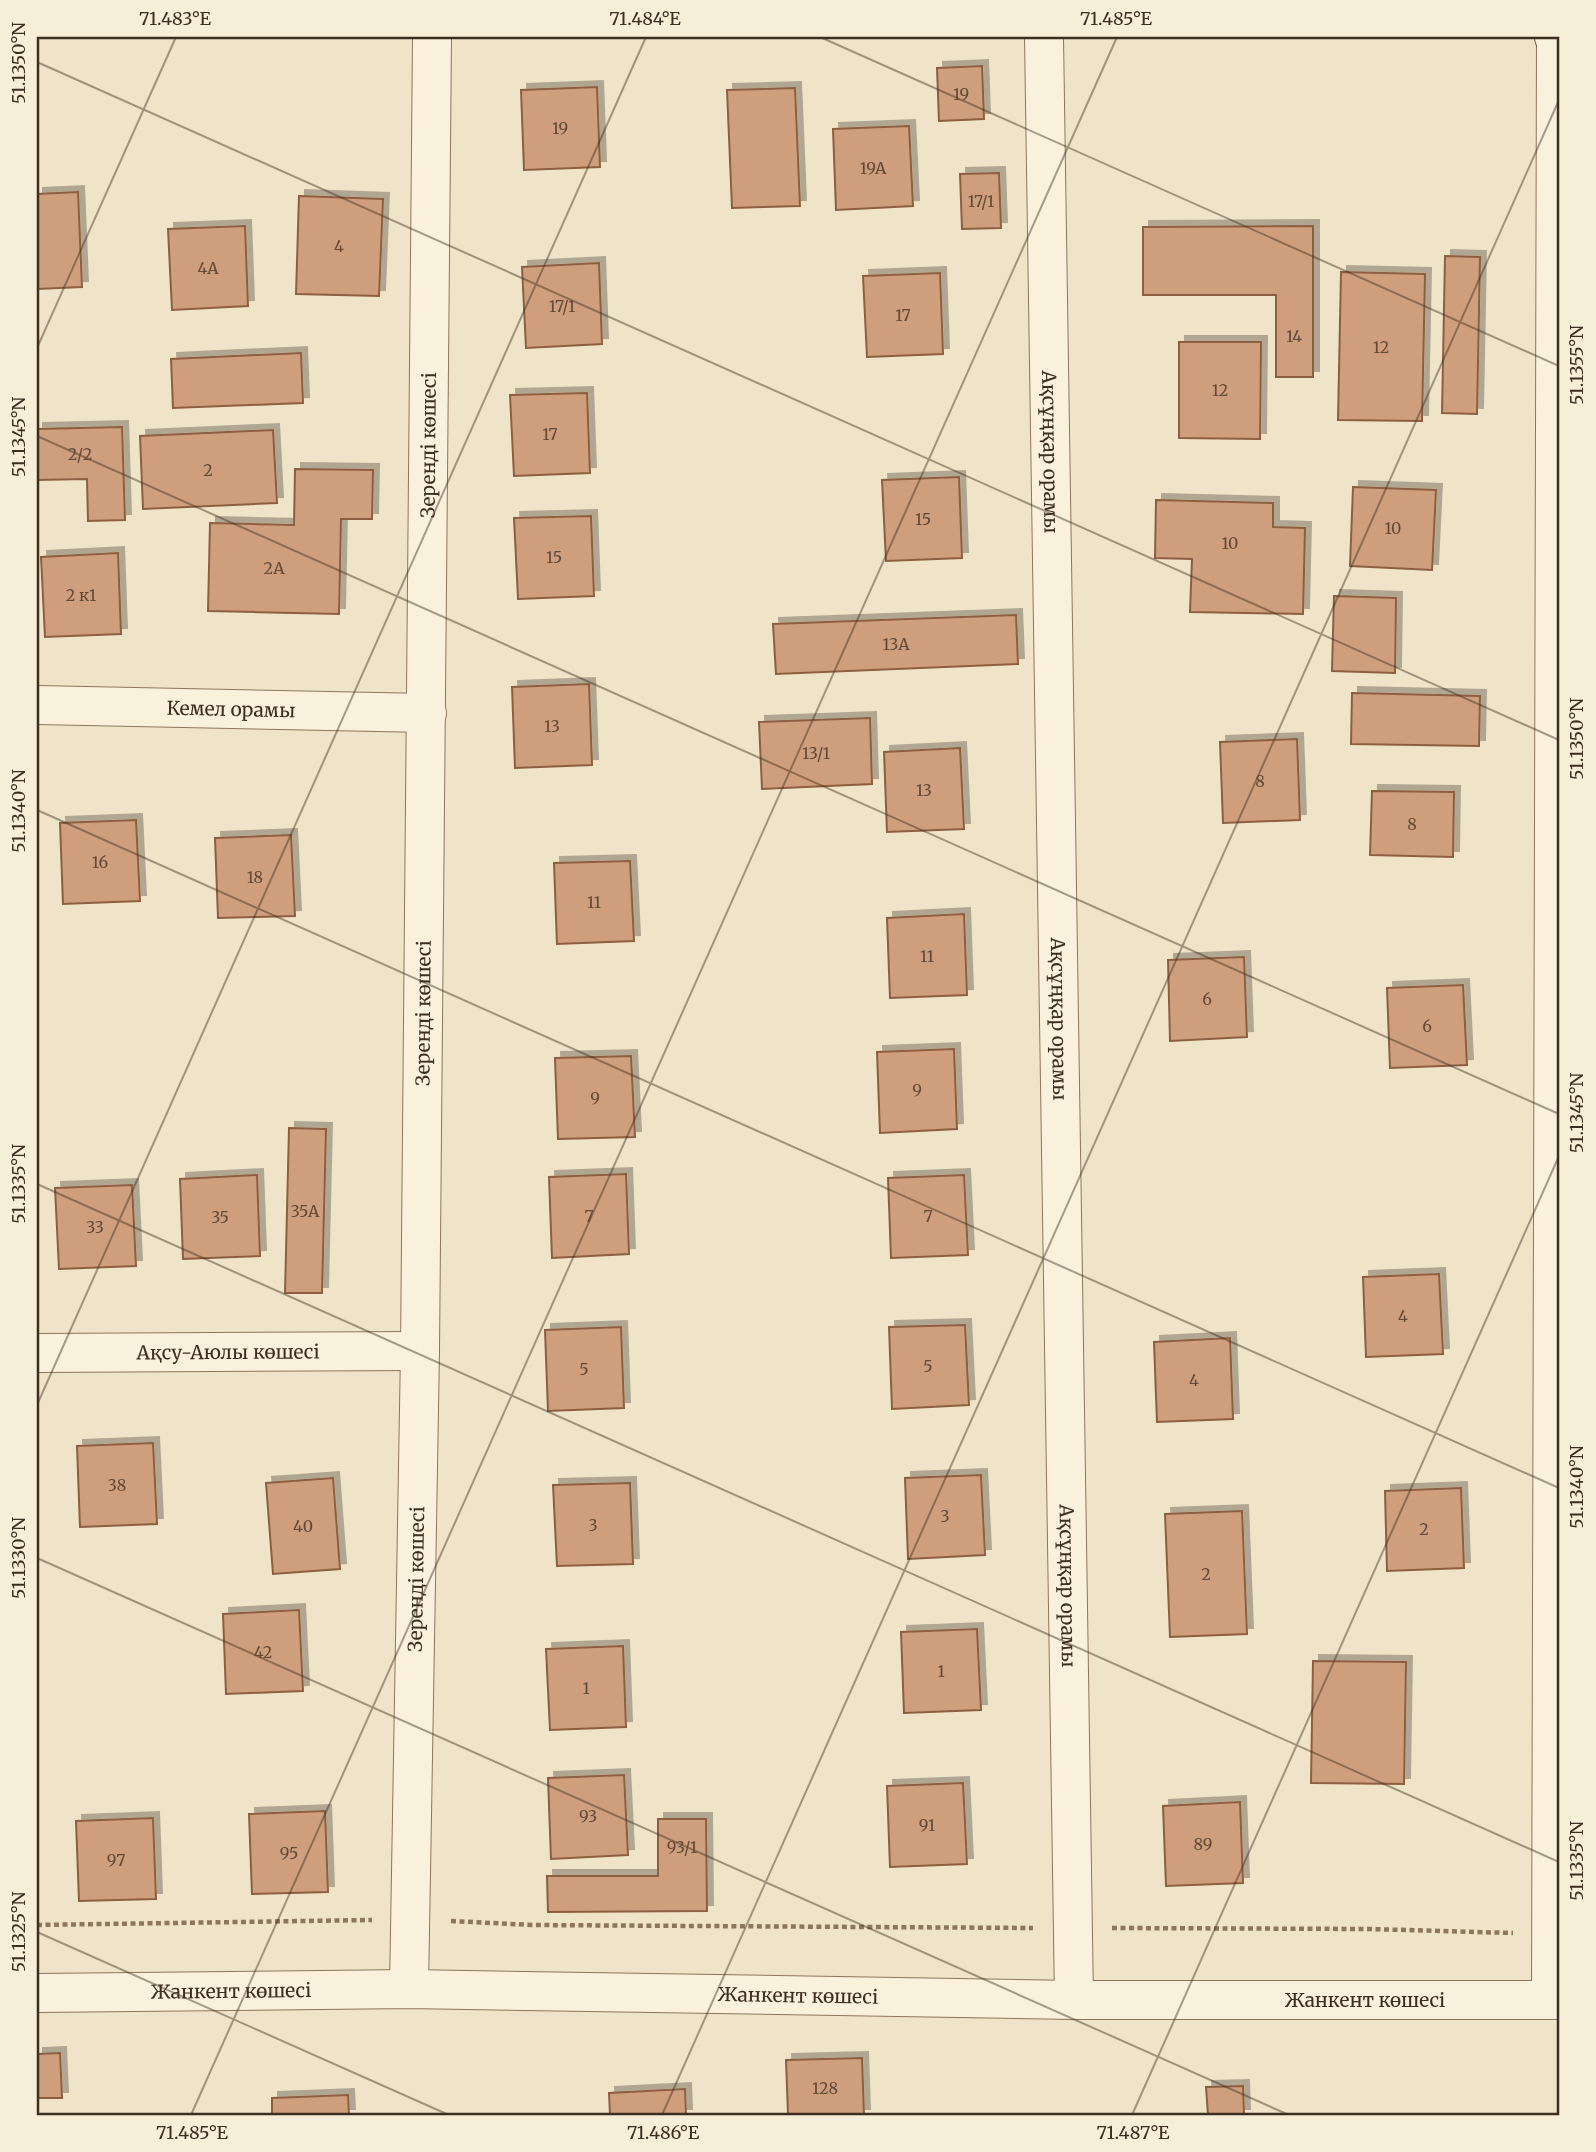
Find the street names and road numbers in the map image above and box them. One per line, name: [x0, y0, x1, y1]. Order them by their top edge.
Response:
street label: Ақсұңқар орамы: [1037, 369, 1064, 534]
street label: Зеренді көшесі: [416, 372, 441, 518]
street label: Кемел орамы: [166, 696, 296, 722]
street label: Ақсұңқар орамы: [1046, 936, 1072, 1101]
street label: Зеренді көшесі: [410, 940, 436, 1086]
street label: Ақсу-Аюлы көшесі: [135, 1340, 320, 1364]
street label: Ақсұңқар орамы: [1054, 1503, 1081, 1668]
street label: Зеренді көшесі: [403, 1506, 429, 1652]
street label: Жанкент көшесі: [151, 1978, 311, 2004]
street label: Жанкент көшесі: [717, 1982, 878, 2009]
street label: Жанкент көшесі: [1285, 1988, 1445, 2012]

